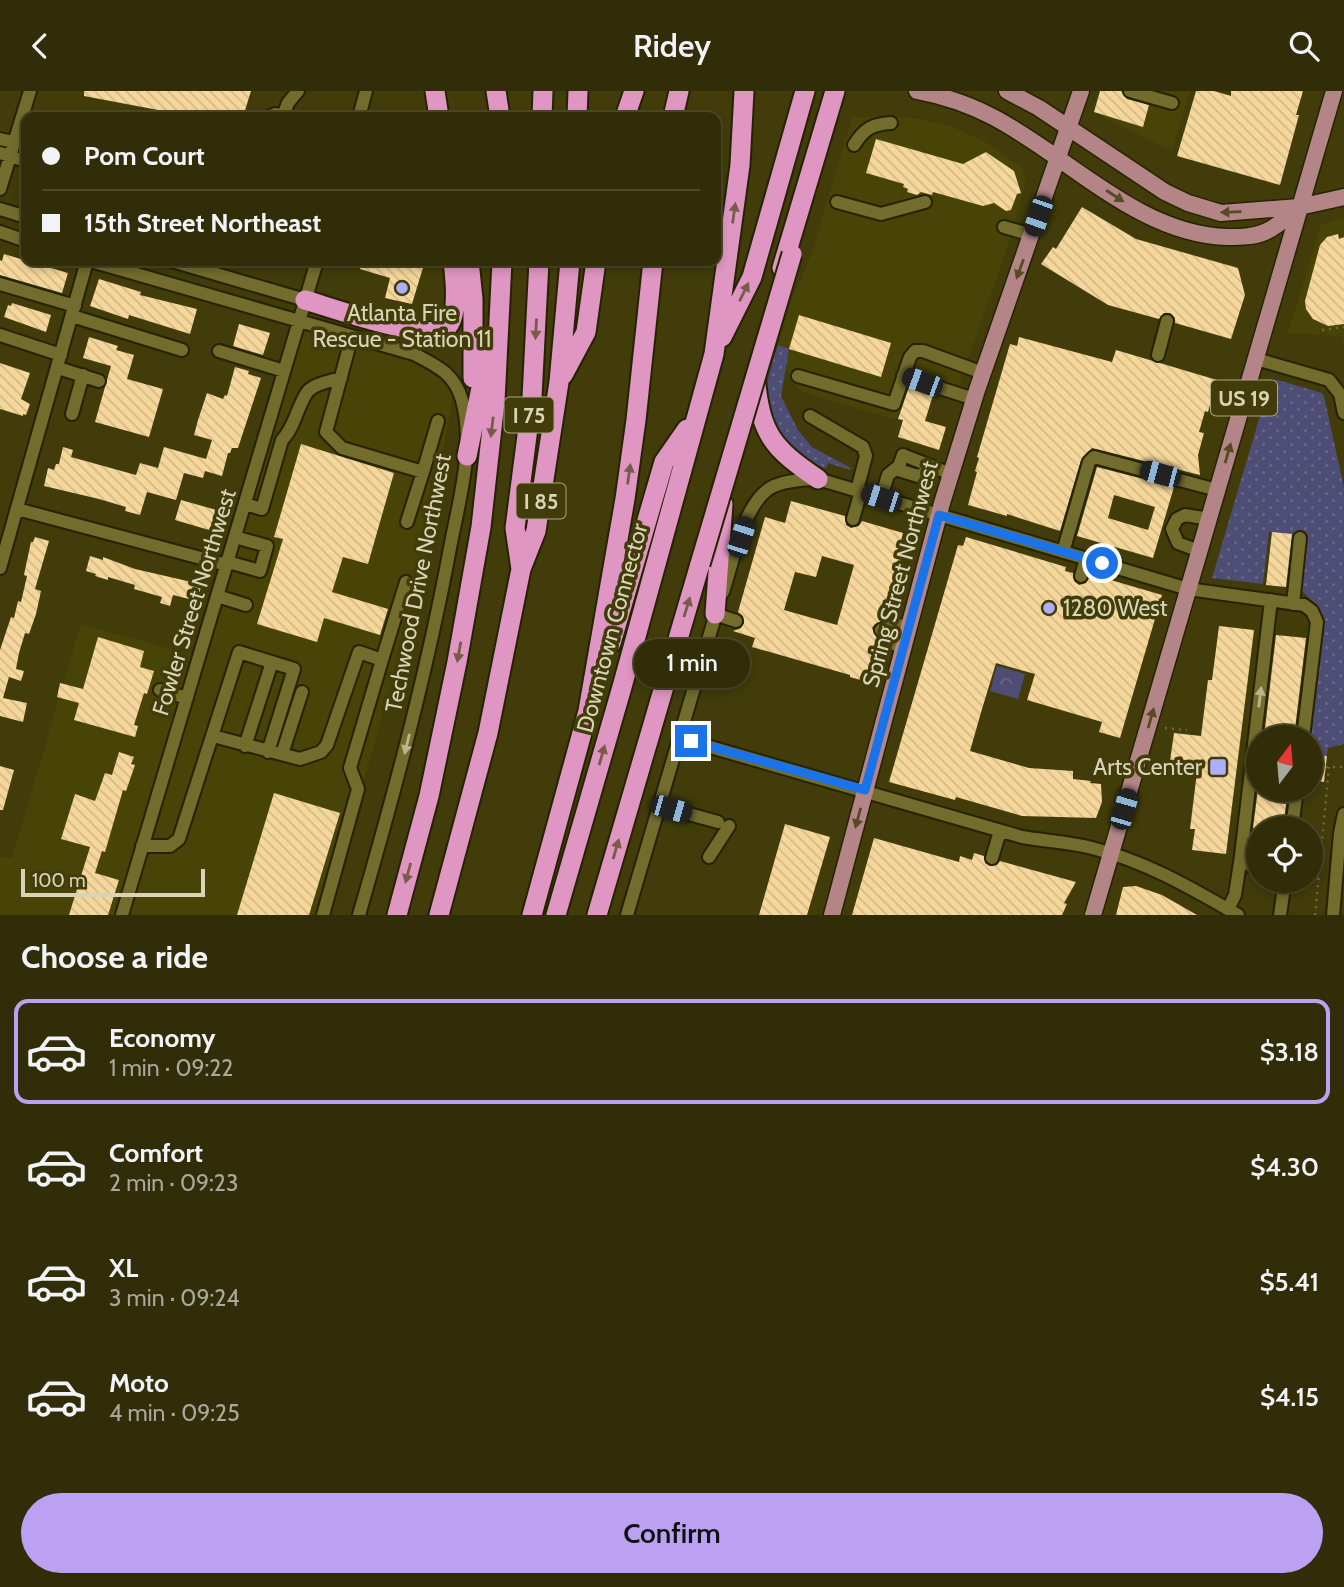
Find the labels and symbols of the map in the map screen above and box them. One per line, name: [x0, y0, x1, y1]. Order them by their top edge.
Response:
one-way arrow: [1105, 189, 1124, 202]
car: [1022, 193, 1055, 239]
one-way arrow: [728, 202, 739, 224]
one-way arrow: [1220, 207, 1242, 218]
one-way arrow: [1014, 259, 1025, 280]
marker: Atlanta Fire Rescue - Station 11: [394, 280, 410, 296]
one-way arrow: [739, 282, 750, 302]
place label: Atlanta Fire Rescue - Station 11: [312, 299, 492, 353]
one-way arrow: [531, 318, 542, 340]
car: [899, 365, 946, 399]
road number: US 19: [1211, 381, 1277, 415]
road number: I 75: [504, 397, 554, 433]
one-way arrow: [487, 416, 498, 438]
one-way arrow: [1224, 442, 1234, 463]
street label: Techwood Drive Northwest: [379, 451, 457, 715]
street label: Spring Street Northwest: [856, 457, 944, 690]
car: [1137, 458, 1184, 490]
one-way arrow: [623, 463, 634, 485]
car: [858, 482, 905, 514]
road number: I 85: [516, 483, 566, 519]
street label: Fowler Street Northwest: [146, 485, 242, 719]
car: [725, 514, 758, 560]
street label: Downtown Connector: [571, 520, 654, 736]
route start: [1086, 547, 1118, 579]
place label: 1280 West: [1063, 594, 1168, 622]
one-way arrow: [682, 597, 692, 618]
marker: 1280 West: [1041, 600, 1057, 616]
callout: 1 min: [633, 639, 749, 689]
one-way arrow: [453, 641, 464, 663]
one-way arrow: [1254, 686, 1265, 708]
one-way arrow: [1146, 706, 1157, 728]
route end: [675, 725, 707, 757]
north arrow: [1246, 725, 1323, 801]
one-way arrow: [401, 733, 412, 755]
one-way arrow: [598, 745, 608, 766]
place label: Arts Center: [1093, 753, 1203, 781]
marker: Arts Center: [1208, 757, 1228, 777]
car: [1109, 786, 1140, 832]
car: [648, 793, 695, 825]
one-way arrow: [852, 807, 863, 829]
one-way arrow: [612, 839, 622, 860]
one-way arrow: [402, 862, 413, 884]
scale bar: [21, 866, 205, 898]

